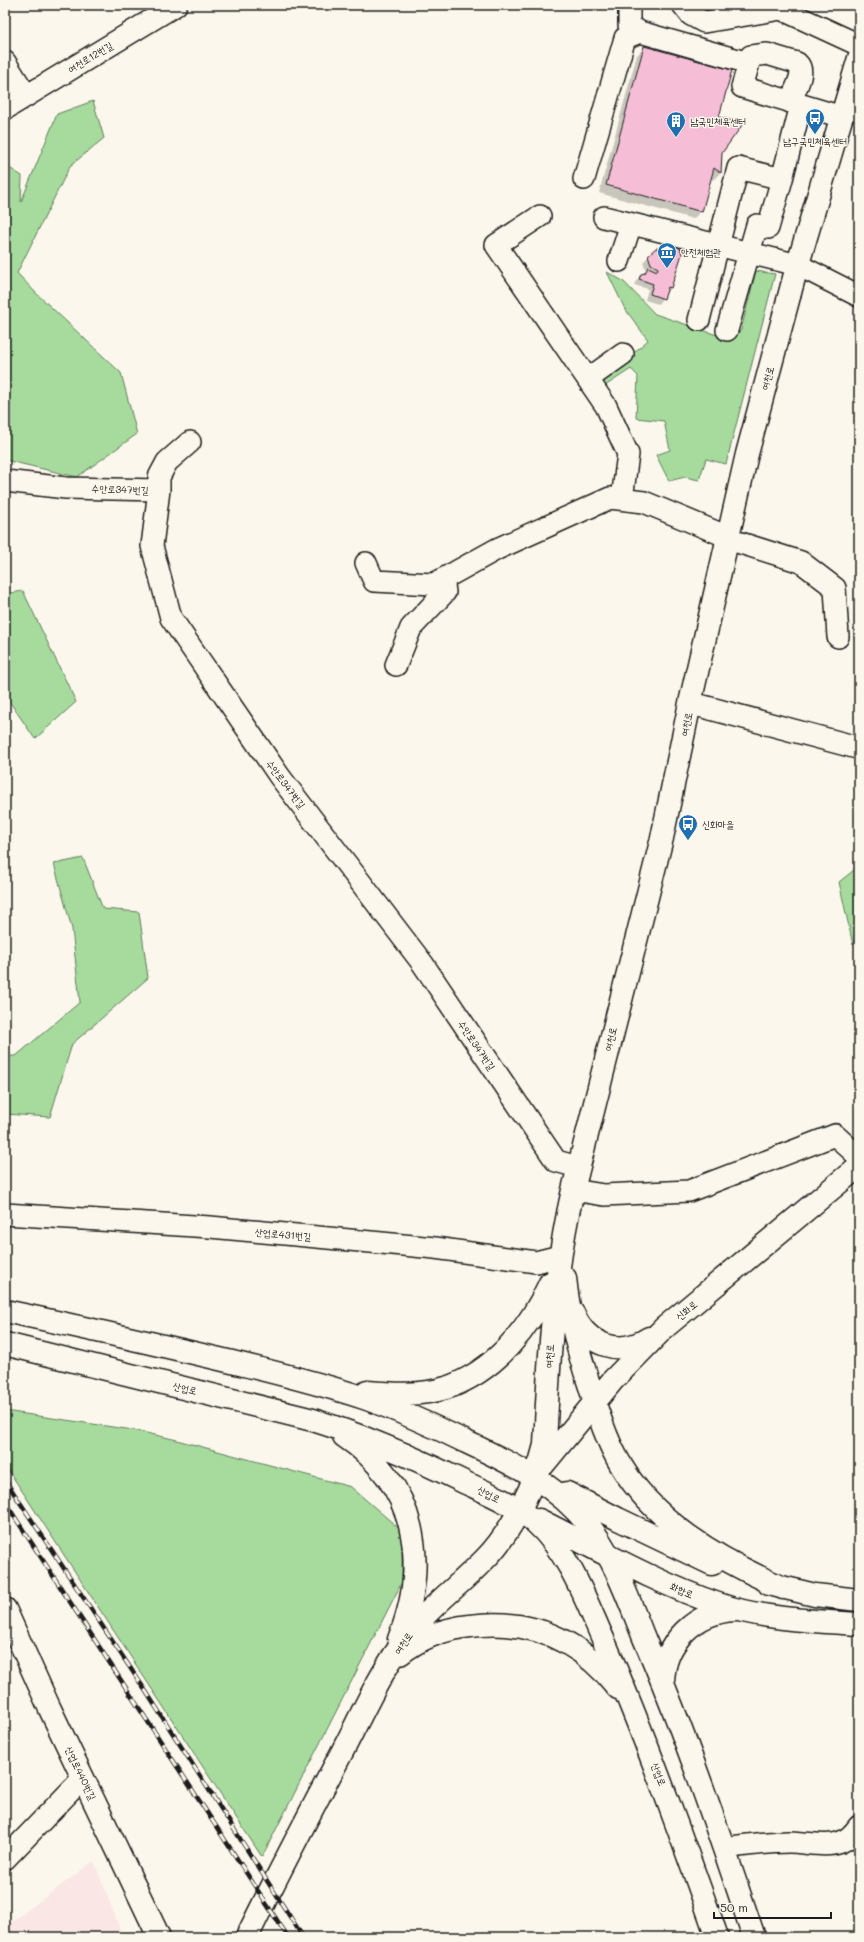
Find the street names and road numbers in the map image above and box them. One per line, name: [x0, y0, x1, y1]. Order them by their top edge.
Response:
street label: 여천로12번길: [65, 38, 115, 76]
street label: 여천로: [757, 365, 777, 391]
street label: 수안로347번길: [91, 481, 149, 497]
street label: 여천로: [677, 711, 695, 737]
street label: 수안로347번길: [263, 757, 309, 811]
street label: 수안로347번길: [455, 1017, 499, 1073]
street label: 여천로: [600, 1026, 620, 1052]
street label: 산업로431번길: [254, 1225, 312, 1243]
street label: 신화로: [672, 1297, 700, 1323]
street label: 여천로: [541, 1344, 557, 1368]
street label: 산업로: [172, 1378, 198, 1398]
street label: 산업로: [475, 1482, 503, 1506]
street label: 화합로: [668, 1579, 696, 1601]
street label: 여천로: [390, 1629, 416, 1657]
street label: 산업로440번길: [62, 1744, 100, 1802]
street label: 산업로: [648, 1760, 670, 1788]

